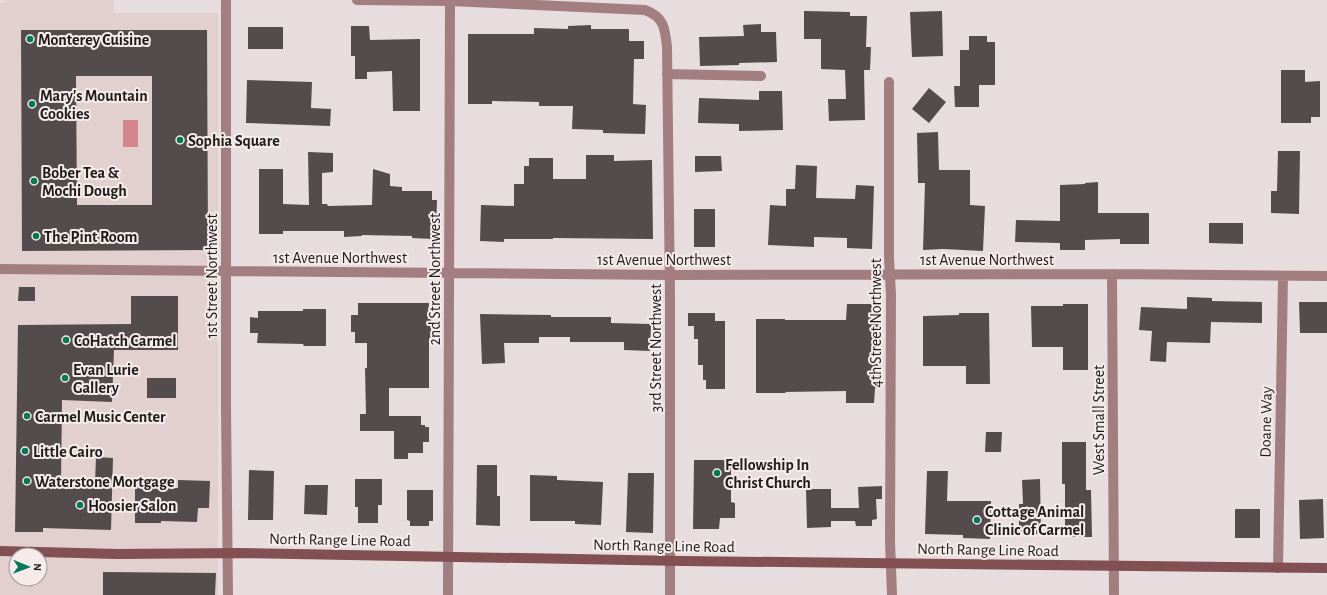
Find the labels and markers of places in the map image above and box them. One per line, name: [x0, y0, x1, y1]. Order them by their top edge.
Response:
place label: Monterey Cuisine: [38, 32, 150, 49]
marker: Monterey Cuisine: [25, 34, 35, 44]
place label: Mary's Mountain Cookies: [40, 88, 148, 122]
marker: Mary's Mountain Cookies: [27, 99, 37, 109]
place label: Sophia Square: [188, 133, 280, 149]
marker: Sophia Square: [175, 135, 185, 145]
place label: Bober Tea & Mochi Dough: [42, 165, 127, 199]
marker: Bober Tea & Mochi Dough: [29, 176, 39, 186]
place label: The Pint Room: [44, 229, 138, 245]
marker: The Pint Room: [31, 231, 41, 241]
place label: CoHatch Carmel: [74, 333, 177, 349]
marker: CoHatch Carmel: [61, 335, 71, 345]
place label: Evan Lurie Gallery: [73, 362, 139, 397]
marker: Evan Lurie Gallery: [60, 373, 70, 383]
place label: Carmel Music Center: [35, 409, 166, 425]
marker: Carmel Music Center: [22, 411, 32, 421]
place label: Little Cairo: [33, 444, 103, 460]
marker: Little Cairo: [20, 446, 30, 456]
place label: Fellowship In Christ Church: [725, 457, 811, 491]
marker: Fellowship In Christ Church: [712, 468, 722, 478]
place label: Waterstone Mortgage: [35, 474, 175, 490]
marker: Waterstone Mortgage: [22, 476, 32, 486]
place label: Hoosier Salon: [88, 498, 176, 514]
marker: Hoosier Salon: [75, 500, 85, 510]
place label: Cottage Animal Clinic of Carmel: [985, 504, 1084, 538]
marker: Cottage Animal Clinic of Carmel: [972, 515, 982, 525]

